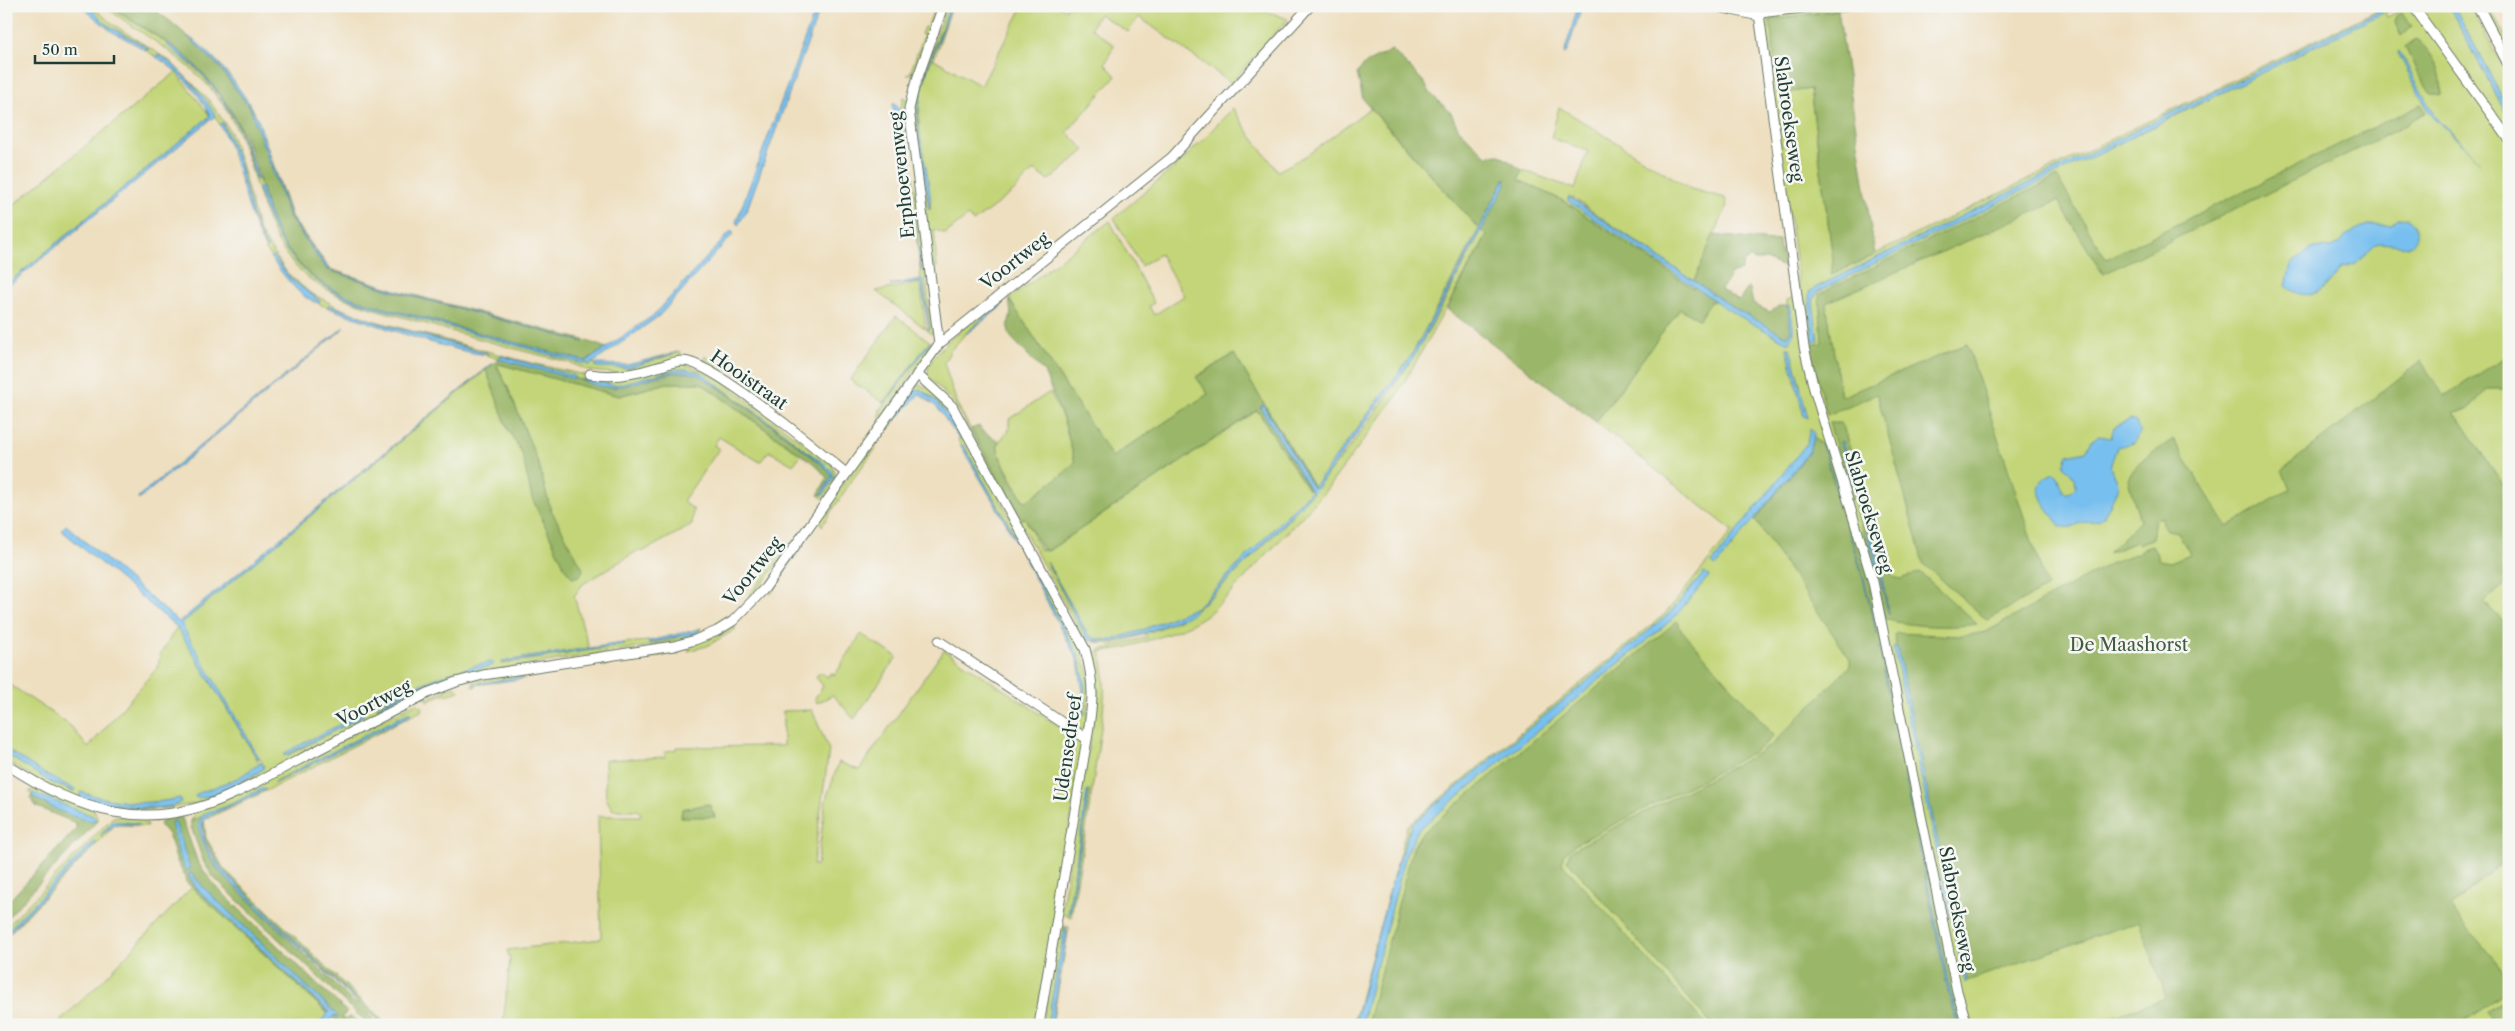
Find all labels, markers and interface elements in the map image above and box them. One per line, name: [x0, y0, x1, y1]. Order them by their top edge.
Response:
scale bar: [35, 32, 114, 64]
text: 50 m: [42, 40, 78, 59]
street label: Slabroekseweg: [1769, 55, 1809, 184]
street label: Erphoevenweg: [884, 110, 920, 239]
street label: Voortweg: [975, 227, 1054, 295]
street label: Hooistraat: [706, 345, 792, 415]
street label: Slabroekseweg: [1840, 448, 1898, 576]
street label: Voortweg: [718, 532, 787, 610]
park label: De Maashorst: [2070, 634, 2189, 656]
street label: Voortweg: [332, 674, 416, 732]
street label: Udensedreef: [1050, 690, 1087, 803]
street label: Slabroekseweg: [1934, 845, 1980, 974]

